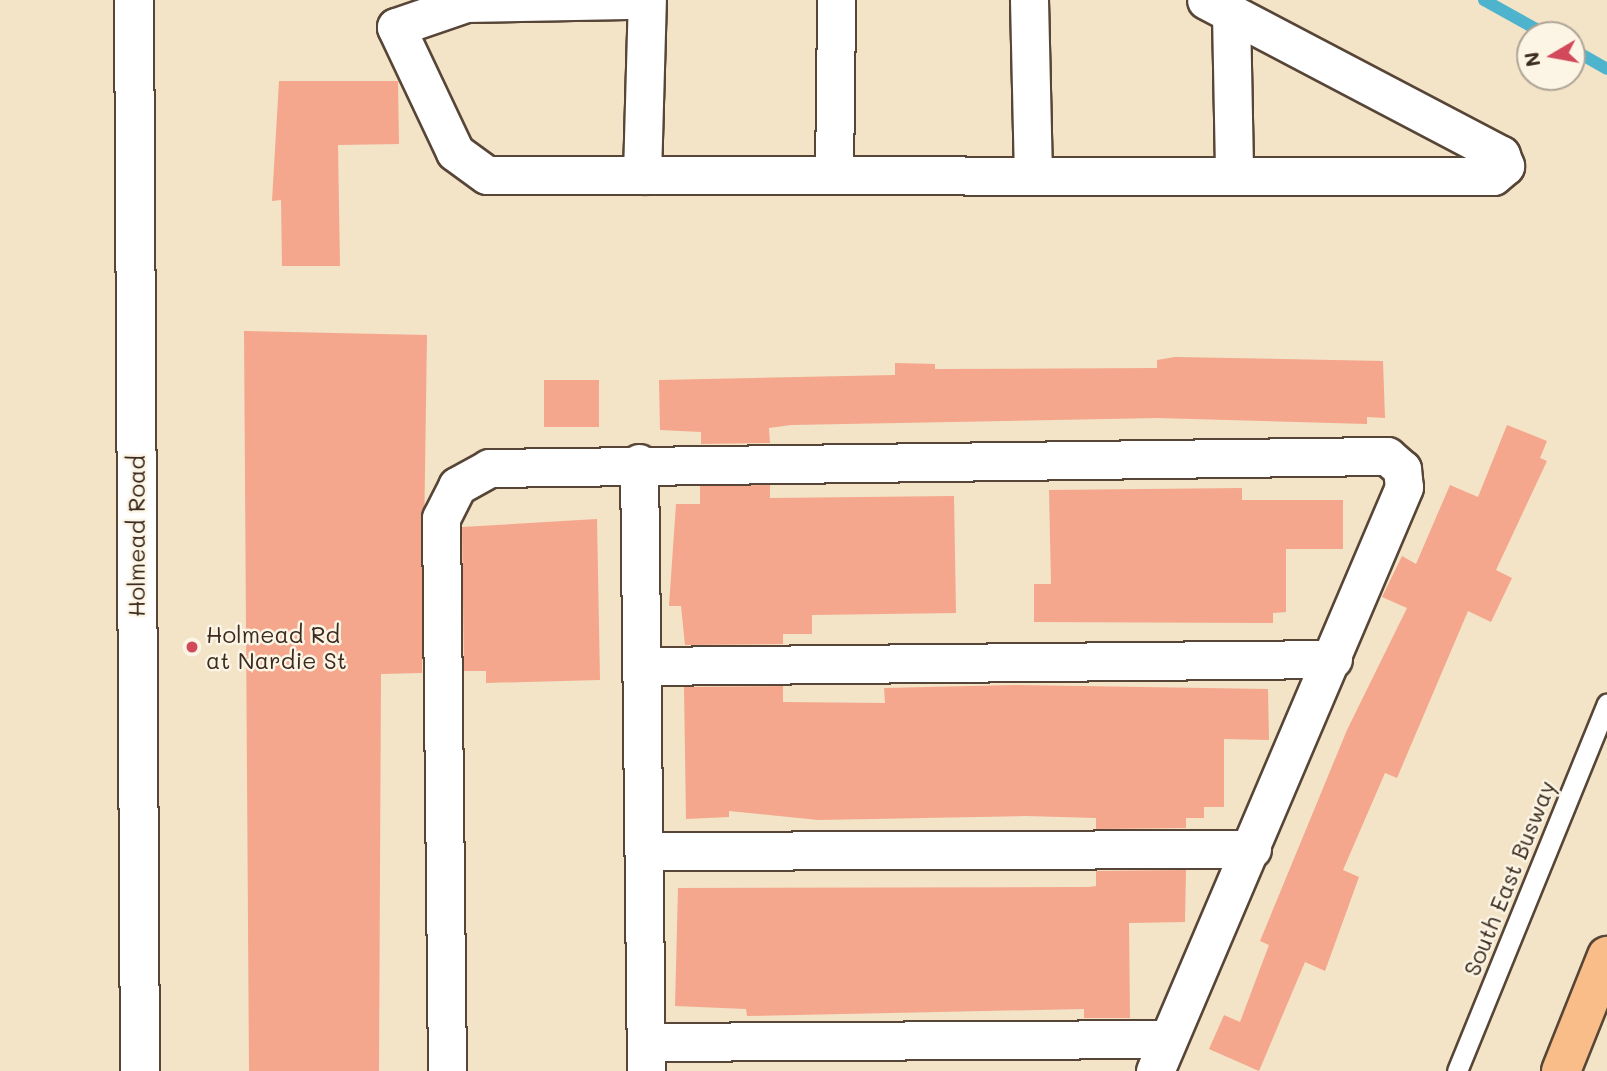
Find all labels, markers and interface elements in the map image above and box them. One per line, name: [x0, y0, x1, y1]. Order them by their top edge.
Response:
north arrow: [1516, 21, 1586, 91]
text: N: [1518, 50, 1545, 69]
street label: Holmead Road: [122, 455, 150, 617]
place label: Holmead Rd at Nardie St: [206, 620, 347, 674]
marker: Holmead Rd at Nardie St: [184, 639, 200, 655]
street label: South East Busway: [1457, 776, 1561, 980]

